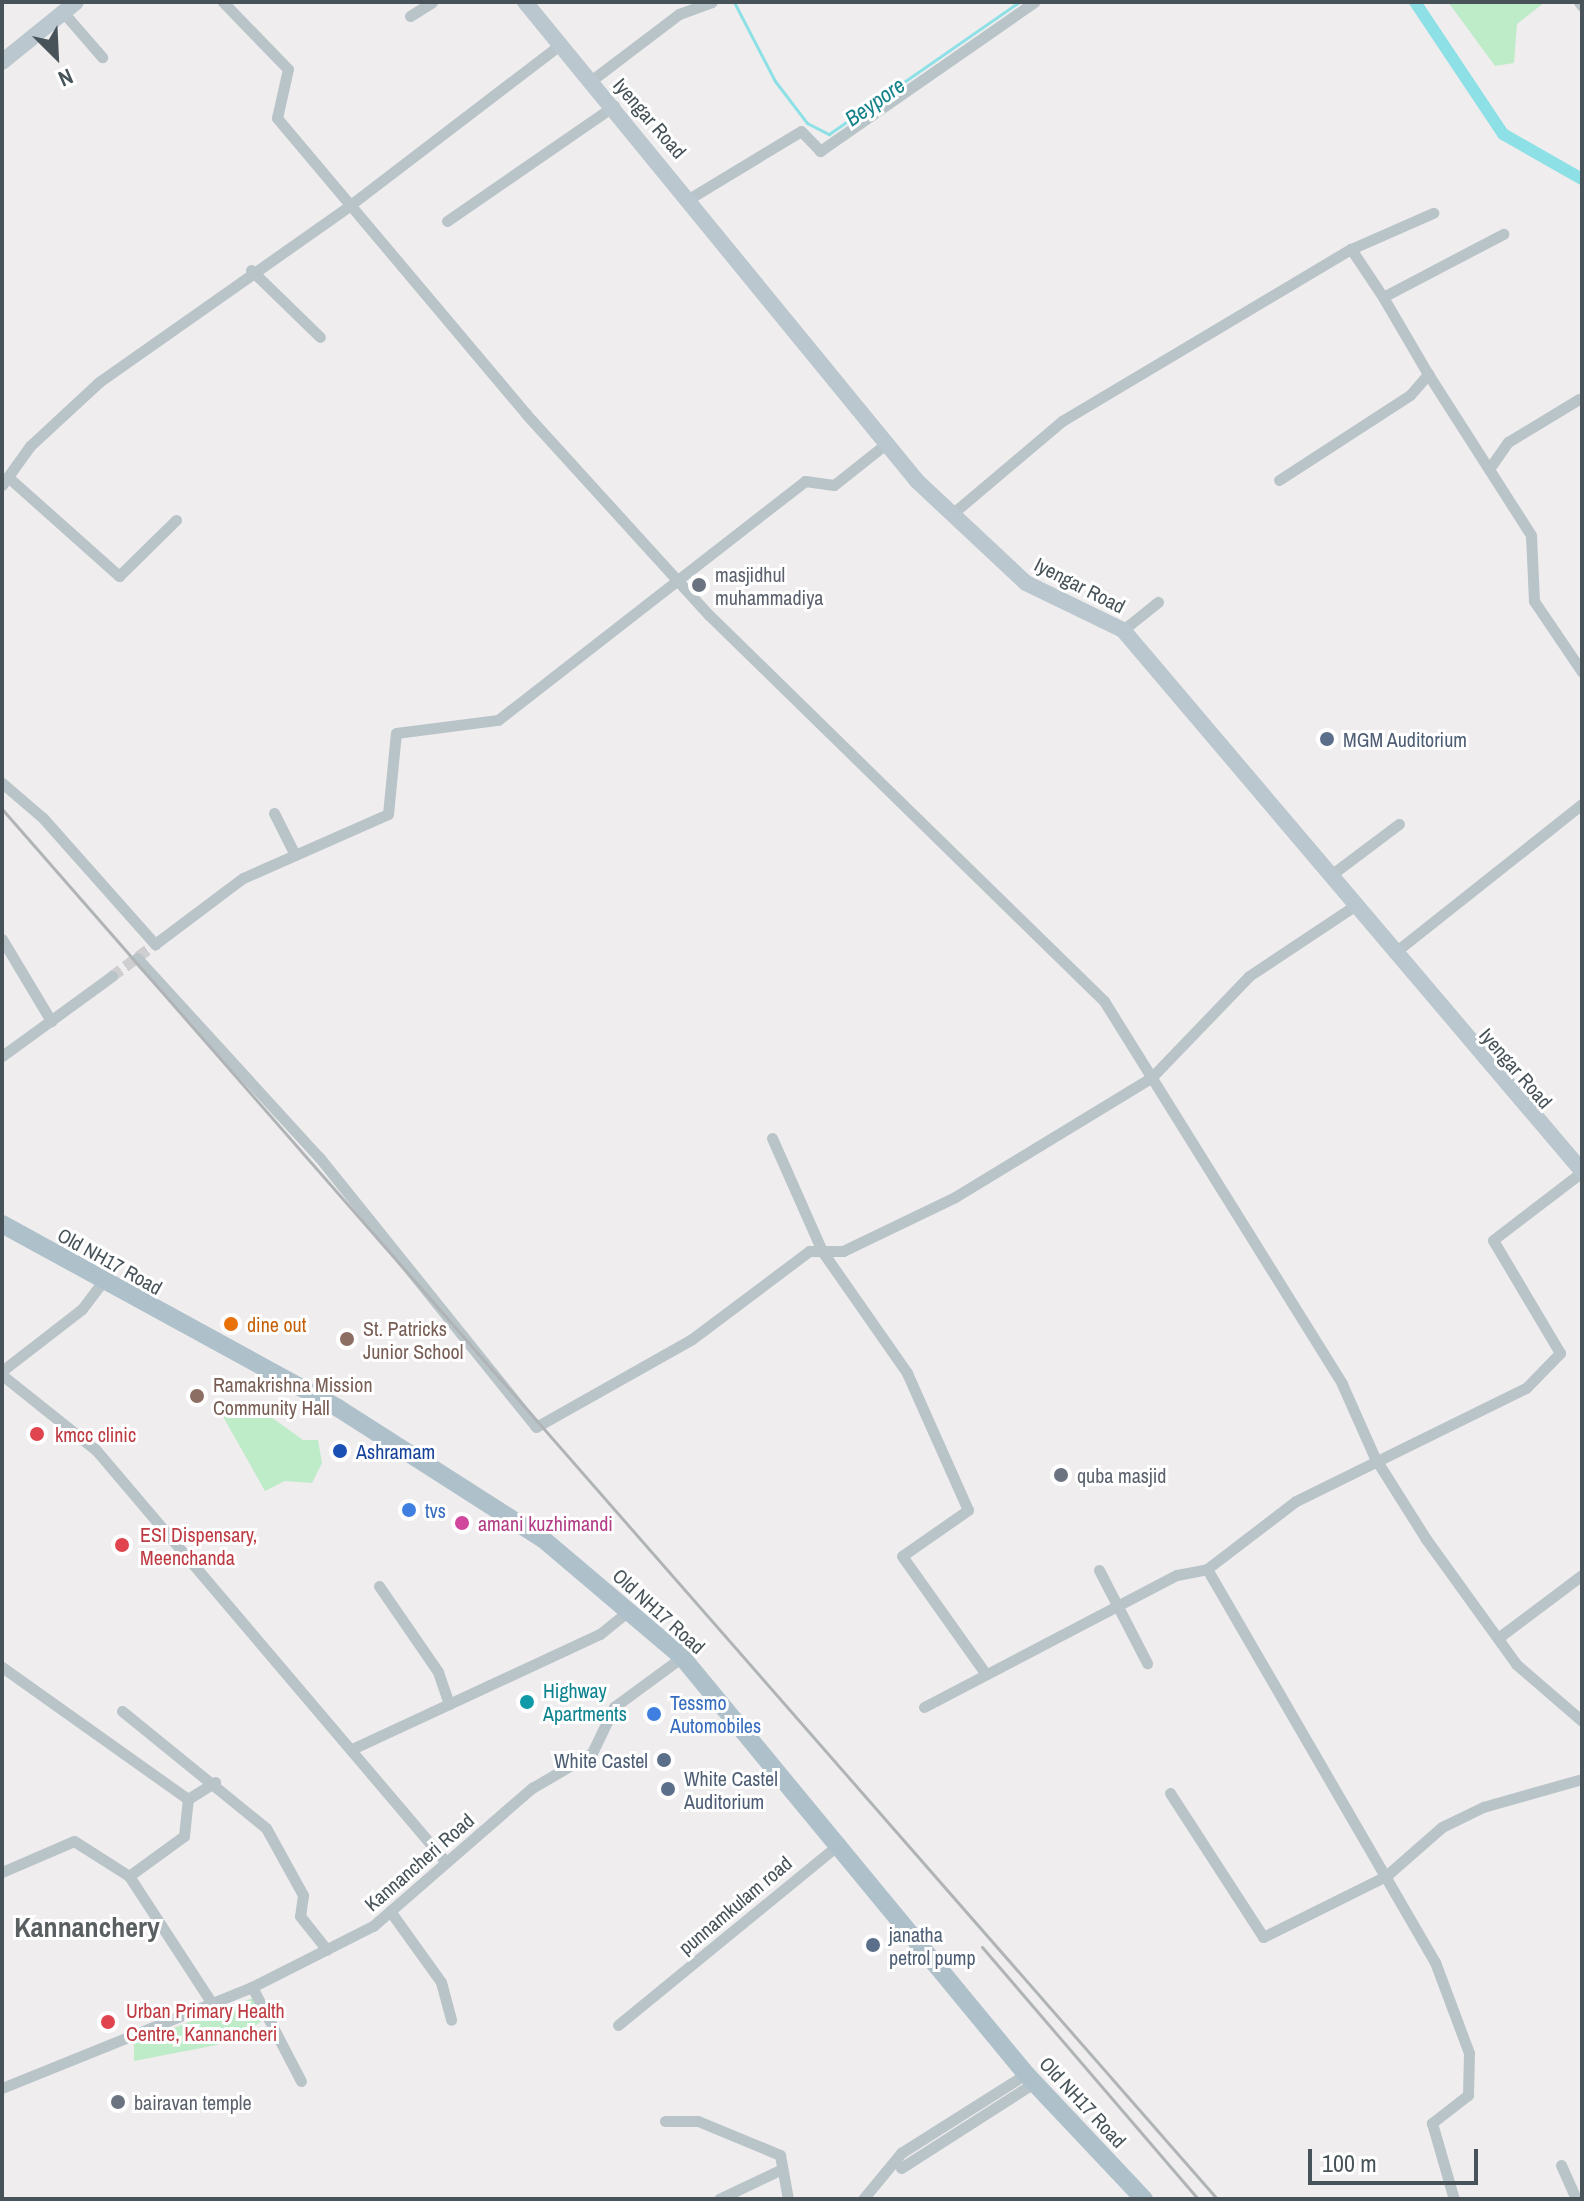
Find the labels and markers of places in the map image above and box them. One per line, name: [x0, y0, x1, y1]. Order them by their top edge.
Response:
place label: masjidhul muhammadiya: [715, 562, 823, 609]
marker: masjidhul muhammadiya: [690, 576, 708, 594]
place label: MGM Auditorium: [1343, 727, 1468, 751]
marker: MGM Auditorium: [1318, 730, 1336, 748]
place label: dine out: [247, 1312, 306, 1336]
marker: dine out: [222, 1315, 240, 1333]
place label: St. Patricks Junior School: [363, 1316, 463, 1363]
marker: St. Patricks Junior School: [338, 1330, 356, 1348]
place label: Ramakrishna Mission Community Hall: [213, 1372, 372, 1419]
marker: Ramakrishna Mission Community Hall: [188, 1387, 206, 1405]
place label: kmcc clinic: [55, 1422, 136, 1446]
marker: kmcc clinic: [26, 1423, 48, 1445]
place label: Ashramam: [356, 1439, 435, 1463]
marker: Ashramam: [331, 1442, 349, 1460]
place label: quba masjid: [1077, 1463, 1166, 1487]
marker: quba masjid: [1052, 1466, 1070, 1484]
place label: tvs: [425, 1498, 446, 1522]
marker: tvs: [400, 1501, 418, 1519]
place label: amani kuzhimandi: [478, 1511, 613, 1535]
marker: amani kuzhimandi: [453, 1514, 471, 1532]
place label: ESI Dispensary, Meenchanda: [140, 1522, 257, 1569]
marker: ESI Dispensary, Meenchanda: [111, 1534, 133, 1556]
place label: Highway Apartments: [543, 1678, 627, 1725]
place label: Tessmo Automobiles: [670, 1690, 761, 1737]
marker: Highway Apartments: [518, 1693, 536, 1711]
marker: Tessmo Automobiles: [645, 1705, 663, 1723]
place label: White Castel: [554, 1748, 648, 1772]
marker: White Castel: [655, 1751, 673, 1769]
place label: White Castel Auditorium: [684, 1766, 778, 1813]
marker: White Castel Auditorium: [659, 1780, 677, 1798]
place label: janatha petrol pump: [889, 1922, 976, 1969]
marker: janatha petrol pump: [864, 1936, 882, 1954]
place label: Urban Primary Health Centre, Kannancheri: [126, 1998, 285, 2045]
marker: Urban Primary Health Centre, Kannancheri: [97, 2011, 119, 2033]
place label: bairavan temple: [134, 2090, 252, 2114]
marker: bairavan temple: [109, 2093, 127, 2111]

